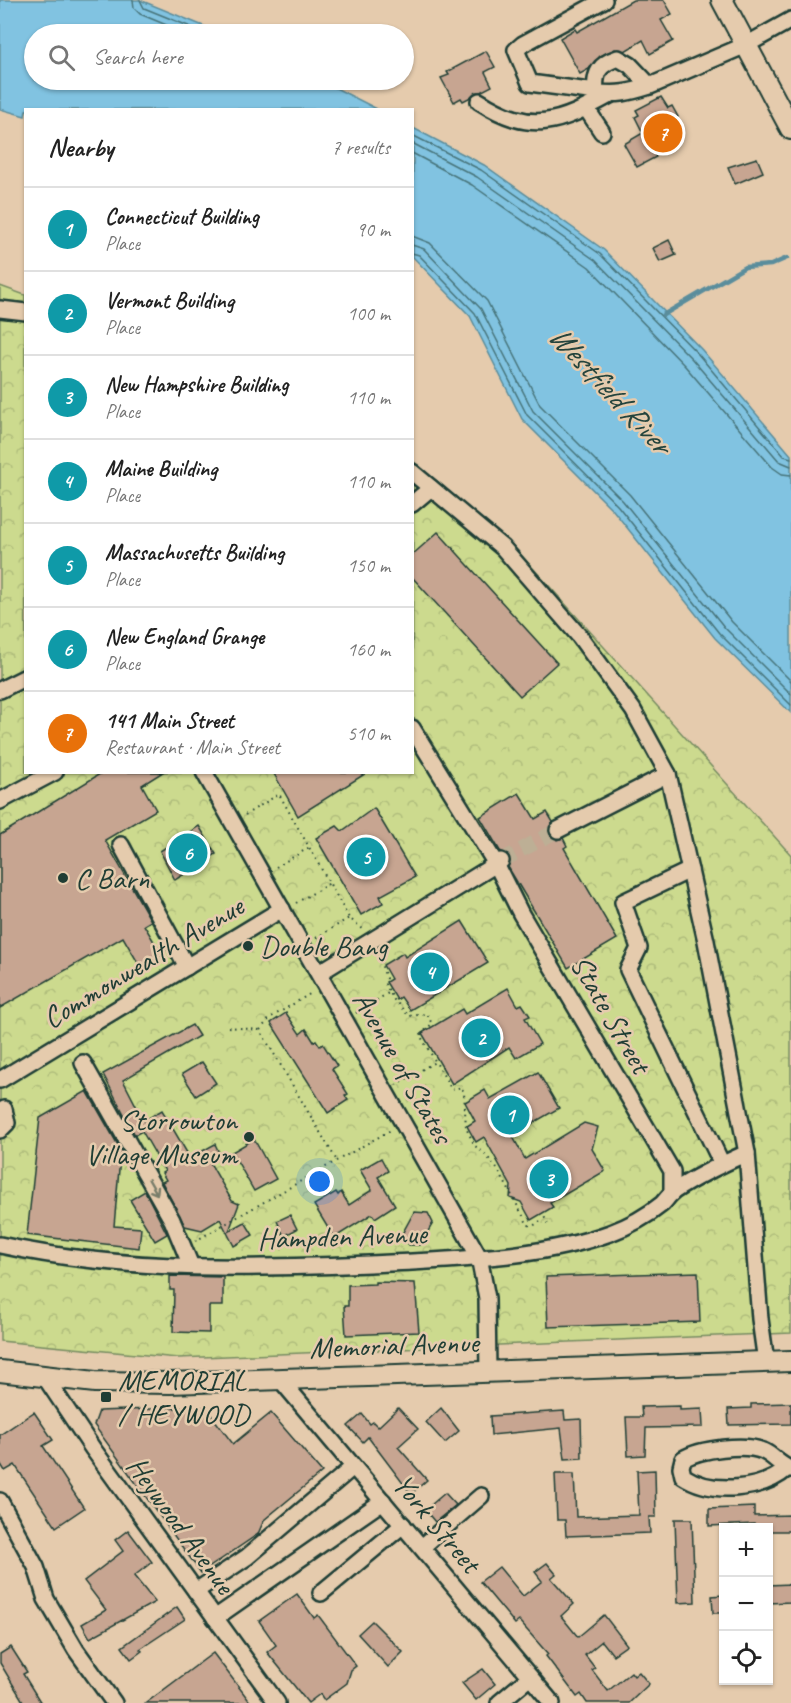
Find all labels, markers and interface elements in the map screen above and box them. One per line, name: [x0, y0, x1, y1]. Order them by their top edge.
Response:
search box: [24, 24, 414, 90]
icon: search: [45, 41, 78, 74]
text: Search here: [93, 43, 183, 71]
pin: 7: [644, 110, 682, 156]
text: Nearby: [48, 131, 113, 164]
text: 7 results: [331, 135, 390, 160]
text: Connecticut Building: [105, 203, 259, 231]
text: 1: [63, 217, 72, 242]
text: 90 m: [356, 217, 390, 242]
text: Place: [105, 231, 140, 256]
text: Vermont Building: [105, 287, 234, 315]
text: 2: [63, 301, 72, 326]
text: 100 m: [347, 301, 390, 326]
text: Place: [105, 315, 140, 340]
water label: Westfield River: [540, 316, 684, 466]
text: New Hampshire Building: [105, 371, 288, 399]
text: 3: [63, 385, 72, 410]
text: 110 m: [347, 385, 390, 410]
text: Place: [105, 399, 140, 424]
text: Maine Building: [105, 455, 217, 483]
text: 4: [63, 469, 72, 494]
text: 110 m: [347, 469, 390, 494]
text: Place: [105, 483, 140, 508]
text: Massachusetts Building: [105, 539, 284, 567]
text: 5: [63, 553, 72, 578]
text: 150 m: [347, 553, 390, 578]
text: Place: [105, 567, 140, 592]
text: New England Grange: [105, 623, 264, 651]
text: 6: [63, 637, 72, 662]
text: 160 m: [347, 637, 390, 662]
text: Place: [105, 651, 140, 676]
text: 141 Main Street: [105, 707, 234, 735]
text: 7: [63, 721, 72, 746]
text: 510 m: [347, 721, 390, 746]
text: Restaurant · Main Street: [105, 735, 280, 760]
pin: 6: [168, 830, 207, 876]
pin: 5: [346, 834, 386, 880]
place label: C Barn: [75, 859, 150, 897]
marker: C Barn: [56, 871, 70, 885]
street label: Commonwealth Avenue: [36, 886, 252, 1037]
place label: Double Bang: [260, 927, 389, 965]
marker: Double Bang: [241, 939, 255, 953]
street label: State Street: [562, 948, 661, 1082]
pin: 4: [410, 950, 450, 994]
street label: Avenue of States: [344, 984, 463, 1152]
pin: 2: [462, 1016, 500, 1060]
pin: 1: [490, 1092, 530, 1138]
place label: Storrowton Village Museum: [85, 1101, 239, 1173]
marker: Storrowton Village Museum: [242, 1130, 256, 1144]
pin: 3: [530, 1156, 568, 1202]
your location: [305, 1167, 334, 1196]
one-way arrow: [148, 1178, 159, 1196]
street label: Hampden Avenue: [257, 1214, 430, 1258]
street label: Memorial Avenue: [309, 1323, 482, 1367]
place label: MEMORIAL / HEYWOOD: [118, 1361, 252, 1433]
marker: MEMORIAL / HEYWOOD: [99, 1390, 113, 1404]
street label: Heywood Avenue: [118, 1448, 245, 1603]
street label: York Street: [385, 1466, 491, 1583]
map controls: [719, 1523, 773, 1685]
button: +: [719, 1523, 773, 1577]
button: −: [719, 1577, 773, 1631]
button: locate: [719, 1631, 773, 1685]

